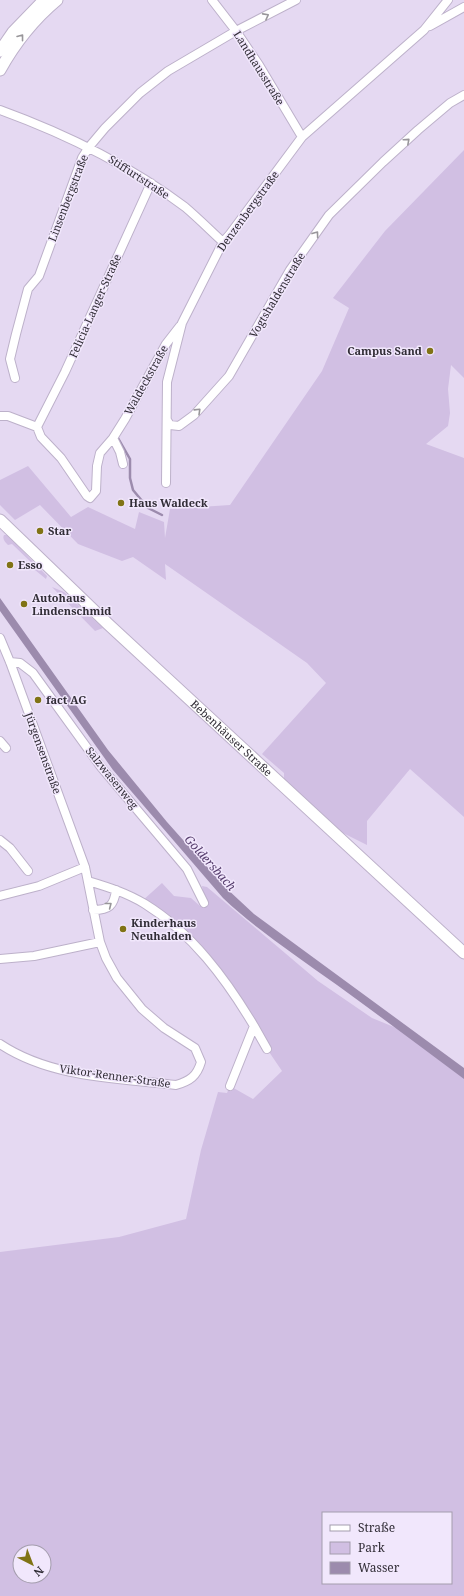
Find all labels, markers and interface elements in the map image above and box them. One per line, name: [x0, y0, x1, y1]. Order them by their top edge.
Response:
one-way arrow: [262, 13, 269, 21]
street label: Landhausstraße: [231, 28, 288, 108]
one-way arrow: [16, 35, 23, 42]
one-way arrow: [402, 139, 409, 146]
street label: Stiffurtstraße: [106, 151, 173, 202]
street label: Linsenbergstraße: [44, 152, 91, 244]
street label: Denzenbergstraße: [213, 167, 282, 254]
one-way arrow: [311, 231, 318, 238]
street label: Vogtshaldenstraße: [245, 249, 308, 340]
street label: Felicia-Langer-Straße: [65, 252, 124, 360]
street label: Waldeckstraße: [120, 342, 171, 417]
place label: Campus Sand: [347, 343, 422, 358]
marker: Campus Sand: [425, 346, 435, 356]
one-way arrow: [193, 408, 201, 416]
place label: Haus Waldeck: [129, 495, 208, 510]
marker: Haus Waldeck: [116, 498, 126, 508]
place label: Star: [48, 523, 71, 538]
marker: Star: [35, 526, 45, 536]
place label: Esso: [18, 557, 43, 572]
marker: Esso: [5, 560, 15, 570]
place label: Autohaus Lindenschmid: [32, 590, 111, 618]
marker: Autohaus Lindenschmid: [19, 599, 29, 609]
place label: fact AG: [46, 692, 87, 707]
marker: fact AG: [33, 695, 43, 705]
street label: Bebenhäuser Straße: [188, 696, 276, 779]
street label: Jürgensenstraße: [21, 709, 65, 796]
street label: Salzwasenweg: [83, 743, 142, 812]
water label: Goldersbach: [181, 831, 240, 894]
one-way arrow: [105, 903, 112, 910]
place label: Kinderhaus Neuhalden: [131, 915, 196, 943]
marker: Kinderhaus Neuhalden: [118, 924, 128, 934]
street label: Viktor-Renner-Straße: [59, 1060, 172, 1091]
legend: [322, 1512, 452, 1584]
text: Straße: [358, 1519, 395, 1536]
text: Park: [358, 1539, 386, 1556]
north arrow: [12, 1544, 52, 1584]
text: Wasser: [358, 1559, 400, 1576]
text: N: [31, 1563, 47, 1580]

